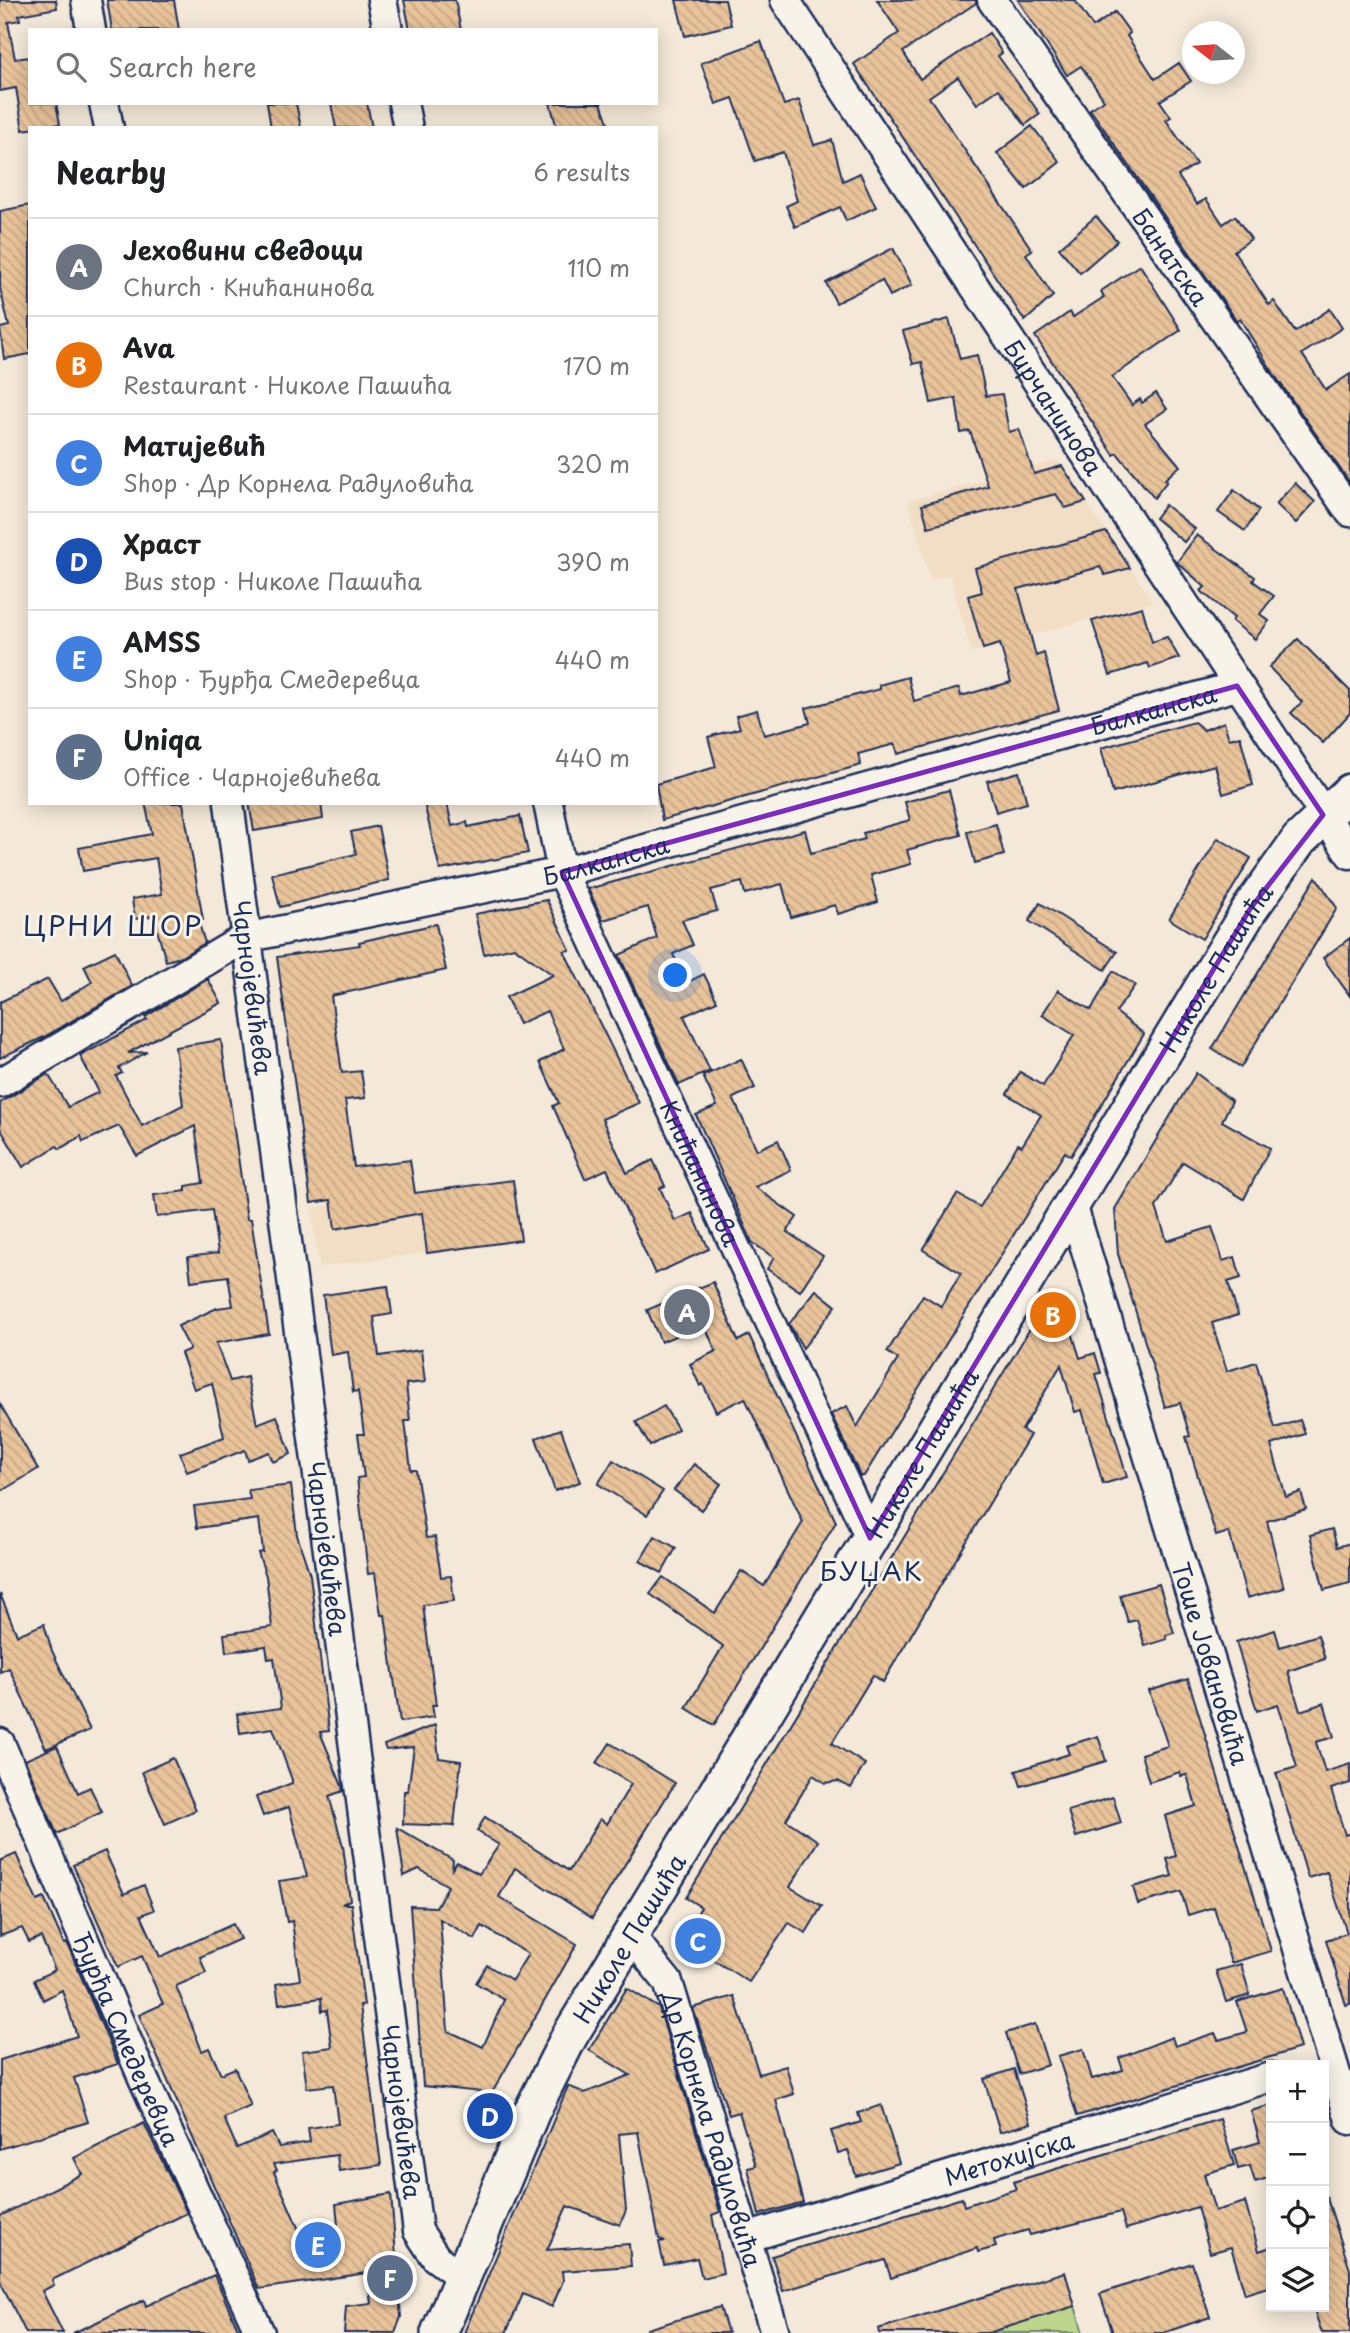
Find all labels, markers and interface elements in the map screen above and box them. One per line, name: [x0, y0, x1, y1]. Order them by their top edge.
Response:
north arrow: [1182, 21, 1245, 84]
search box: [28, 28, 658, 105]
text: Search here: [108, 47, 257, 86]
icon: search: [52, 48, 90, 86]
text: Nearby: [56, 149, 166, 194]
text: 6 results: [534, 154, 630, 189]
street label: Банатска: [1124, 200, 1218, 313]
text: Јеховини сведоци: [123, 230, 364, 269]
text: A: [70, 250, 88, 285]
text: 110 m: [568, 250, 630, 285]
text: Church · Книћанинова: [123, 269, 374, 304]
text: Ava: [123, 328, 175, 367]
street label: Бирчанинова: [996, 332, 1112, 482]
text: B: [71, 348, 87, 383]
text: 170 m: [563, 348, 630, 383]
text: Restaurant · Николе Пашића: [123, 367, 452, 402]
text: Матијевић: [123, 426, 266, 465]
text: C: [70, 446, 88, 481]
text: 320 m: [556, 446, 630, 481]
text: Shop · Др Корнела Радуловића: [123, 465, 473, 500]
text: Храст: [123, 524, 201, 563]
text: D: [70, 544, 88, 579]
text: 390 m: [556, 544, 630, 579]
text: Bus stop · Николе Пашића: [123, 563, 422, 598]
text: AMSS: [123, 622, 201, 661]
text: E: [72, 642, 86, 677]
text: 440 m: [555, 642, 630, 677]
text: Shop · Ђурђа Смедеревца: [123, 661, 420, 696]
street label: Балканска: [1086, 674, 1221, 744]
text: Uniqa: [123, 720, 202, 759]
text: F: [72, 740, 86, 775]
text: 440 m: [555, 740, 630, 775]
text: Office · Чарнојевићева: [123, 759, 380, 794]
street label: Балканска: [540, 825, 673, 894]
street label: Николе Пашића: [1150, 876, 1281, 1059]
street label: Чарнојевићева: [224, 898, 283, 1077]
district label: ЦРНИ ШОР: [23, 903, 203, 946]
your location: [658, 958, 692, 992]
street label: Книћанинова: [652, 1094, 751, 1252]
pin: A: [664, 1286, 710, 1338]
pin: B: [1030, 1289, 1076, 1341]
street label: Николе Пашића: [857, 1361, 987, 1544]
street label: Чарнојевићева: [298, 1459, 357, 1638]
district label: БУЏАК: [820, 1551, 924, 1590]
street label: Тоше Јовановића: [1164, 1557, 1259, 1769]
street label: Николе Пашића: [564, 1846, 694, 2030]
pin: C: [675, 1915, 721, 1967]
street label: Ђурђа Смедеревца: [65, 1926, 190, 2152]
street label: Др Корнела Радуловића: [653, 1985, 772, 2271]
street label: Чарнојевићева: [373, 2022, 432, 2201]
map controls: [1266, 2060, 1329, 2312]
button: +: [1266, 2060, 1329, 2123]
pin: D: [467, 2090, 513, 2142]
street label: Метохијска: [940, 2121, 1078, 2194]
button: −: [1266, 2123, 1329, 2186]
button: locate: [1266, 2186, 1329, 2249]
pin: E: [295, 2219, 341, 2271]
button: layers: [1266, 2249, 1329, 2312]
pin: F: [367, 2252, 413, 2304]

